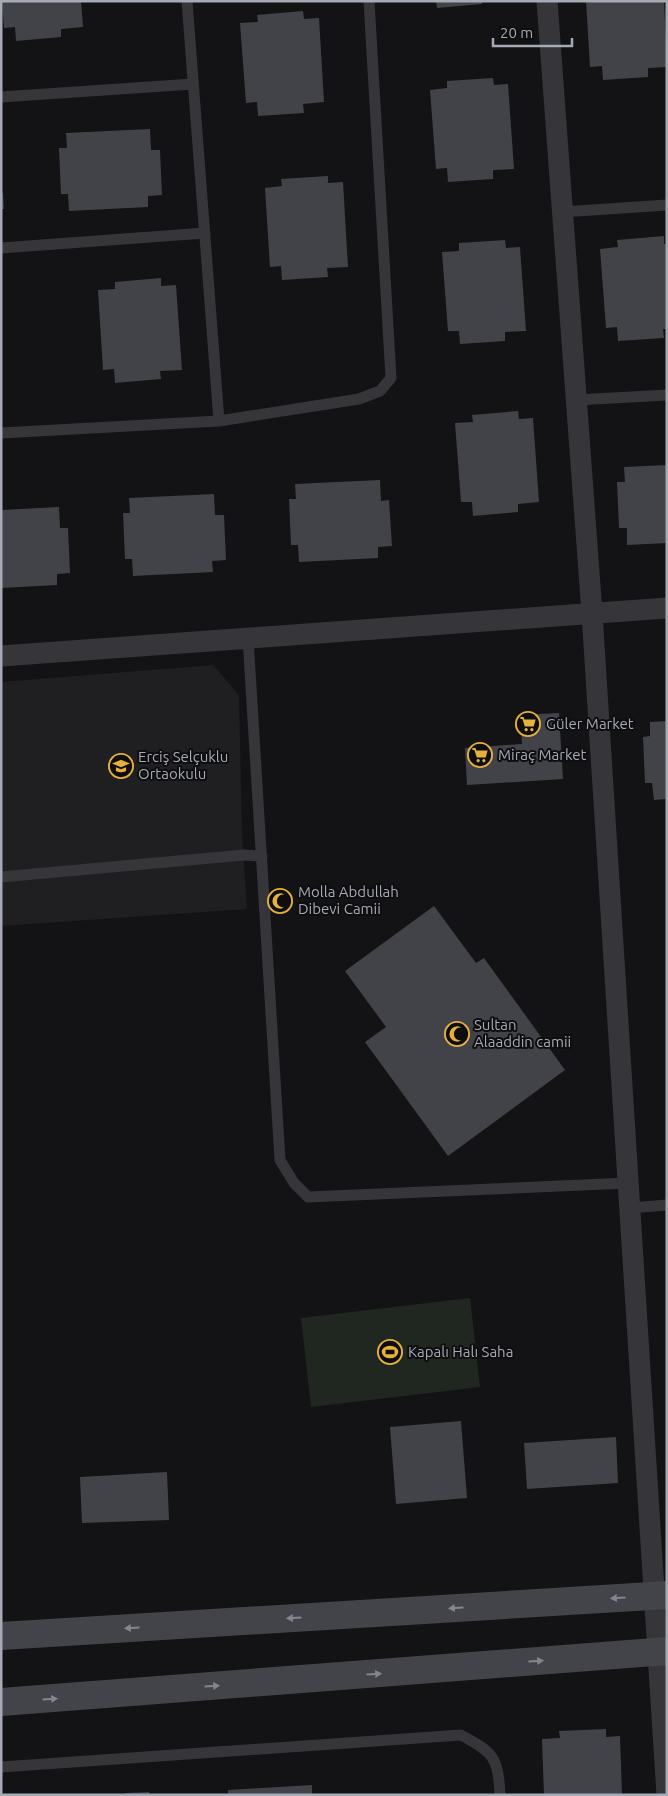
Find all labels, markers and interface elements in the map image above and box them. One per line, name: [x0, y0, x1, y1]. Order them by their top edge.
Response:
scale bar: [493, 15, 572, 47]
text: 20 m: [500, 24, 533, 41]
supermarket icon: Güler Market: [515, 711, 541, 737]
place label: Güler Market: [546, 715, 634, 732]
supermarket icon: Miraç Market: [467, 742, 493, 768]
place label: Miraç Market: [498, 746, 587, 763]
place label: Erciş Selçuklu Ortaokulu: [138, 748, 228, 782]
school or university icon: Erciş Selçuklu Ortaokulu: [108, 753, 134, 779]
place label: Molla Abdullah Dibevi Camii: [298, 883, 399, 917]
mosque icon: Molla Abdullah Dibevi Camii: [267, 888, 293, 914]
place label: Sultan Alaaddin camii: [474, 1016, 571, 1050]
mosque icon: Sultan Alaaddin camii: [444, 1021, 470, 1047]
sports icon: Kapalı Halı Saha: [377, 1339, 403, 1365]
place label: Kapalı Halı Saha: [408, 1343, 513, 1360]
one-way arrow: [610, 1595, 626, 1603]
one-way arrow: [448, 1605, 464, 1613]
one-way arrow: [285, 1615, 301, 1623]
one-way arrow: [123, 1625, 139, 1633]
one-way arrow: [528, 1657, 544, 1665]
one-way arrow: [366, 1670, 382, 1678]
one-way arrow: [204, 1682, 220, 1690]
one-way arrow: [42, 1694, 58, 1702]

